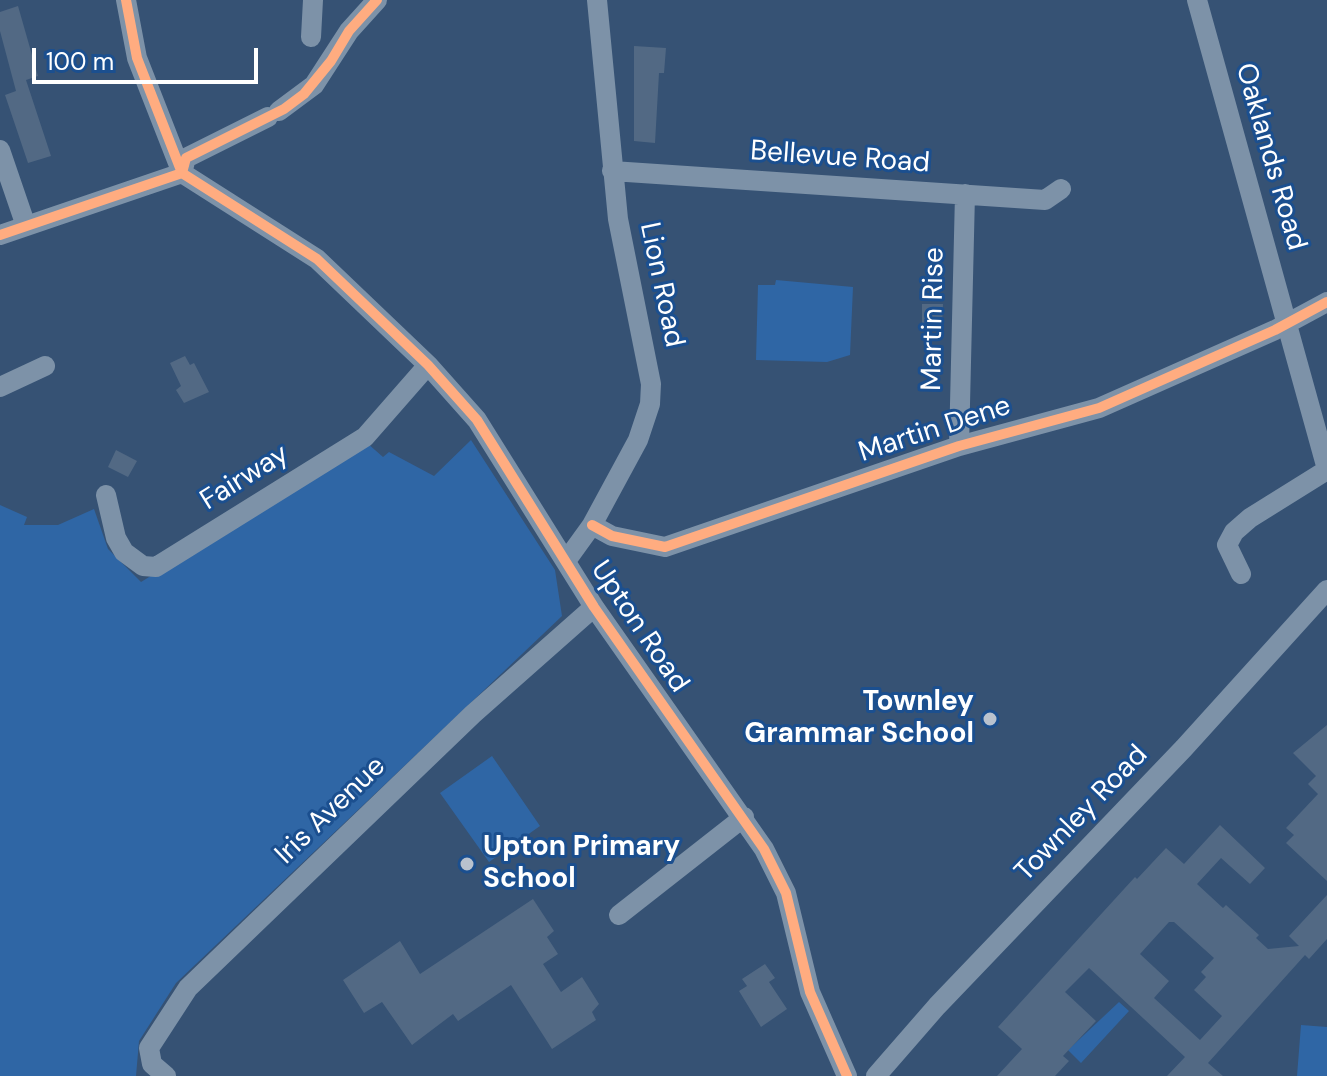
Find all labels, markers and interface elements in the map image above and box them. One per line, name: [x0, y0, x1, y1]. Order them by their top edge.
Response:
scale bar: [36, 32, 262, 82]
text: 100 m: [46, 46, 114, 77]
street label: Oaklands Road: [1227, 60, 1313, 254]
street label: Bellevue Road: [749, 135, 931, 181]
street label: Lion Road: [631, 220, 691, 350]
street label: Martin Rise: [916, 247, 952, 391]
street label: Martin Dene: [855, 390, 1015, 470]
street label: Fairway: [195, 438, 295, 518]
street label: Upton Road: [583, 555, 695, 699]
place label: Townley Grammar School: [744, 686, 974, 752]
marker: Townley Grammar School: [981, 710, 999, 728]
street label: Townley Road: [1009, 739, 1155, 889]
street label: Iris Avenue: [269, 750, 393, 872]
place label: Upton Primary School: [483, 831, 680, 897]
marker: Upton Primary School: [458, 855, 476, 873]

